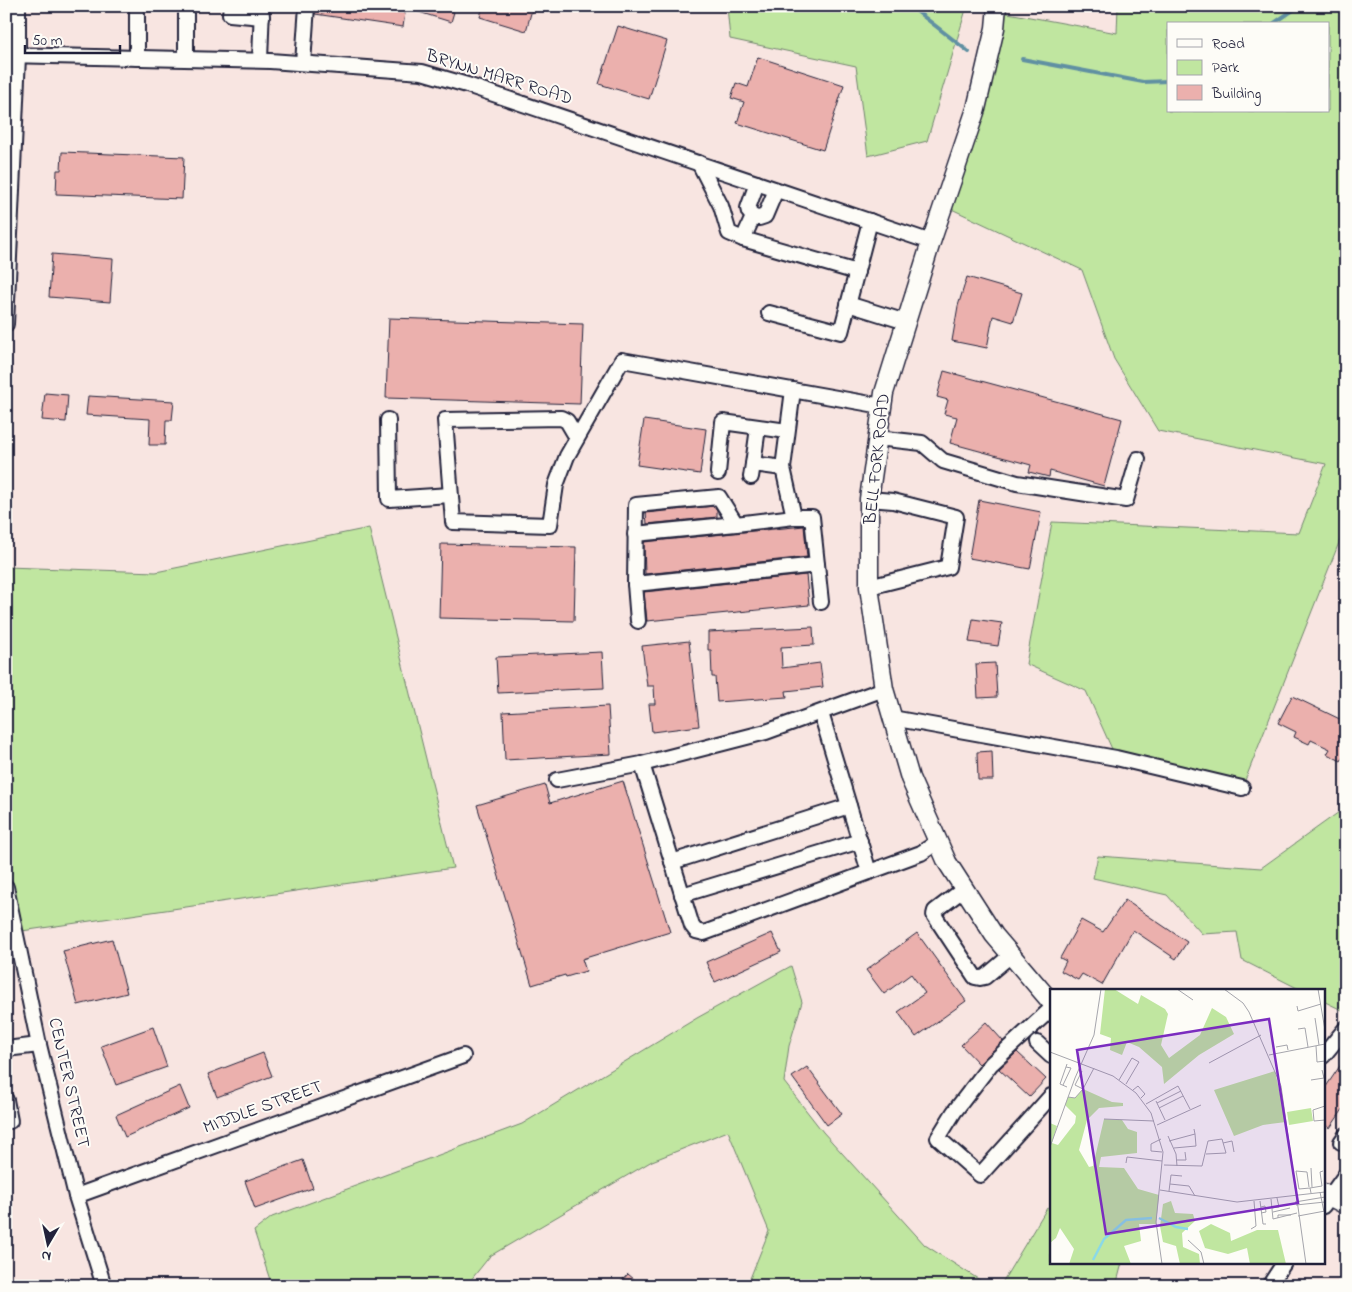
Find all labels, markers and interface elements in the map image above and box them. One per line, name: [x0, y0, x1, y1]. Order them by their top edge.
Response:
scale bar: [25, 22, 120, 54]
legend: [1167, 22, 1330, 112]
text: 50 m: [32, 30, 63, 52]
text: Road: [1212, 33, 1245, 55]
street label: BRYNN MARR ROAD: [422, 43, 575, 113]
text: Park: [1212, 57, 1240, 79]
text: Building: [1211, 83, 1261, 106]
street label: BELL FORK ROAD: [858, 392, 898, 527]
inset map: [1050, 989, 1324, 1264]
street label: CENTER STREET: [40, 1015, 96, 1151]
street label: MIDDLE STREET: [200, 1074, 326, 1142]
north arrow: [22, 1220, 72, 1270]
text: N: [40, 1244, 53, 1266]

